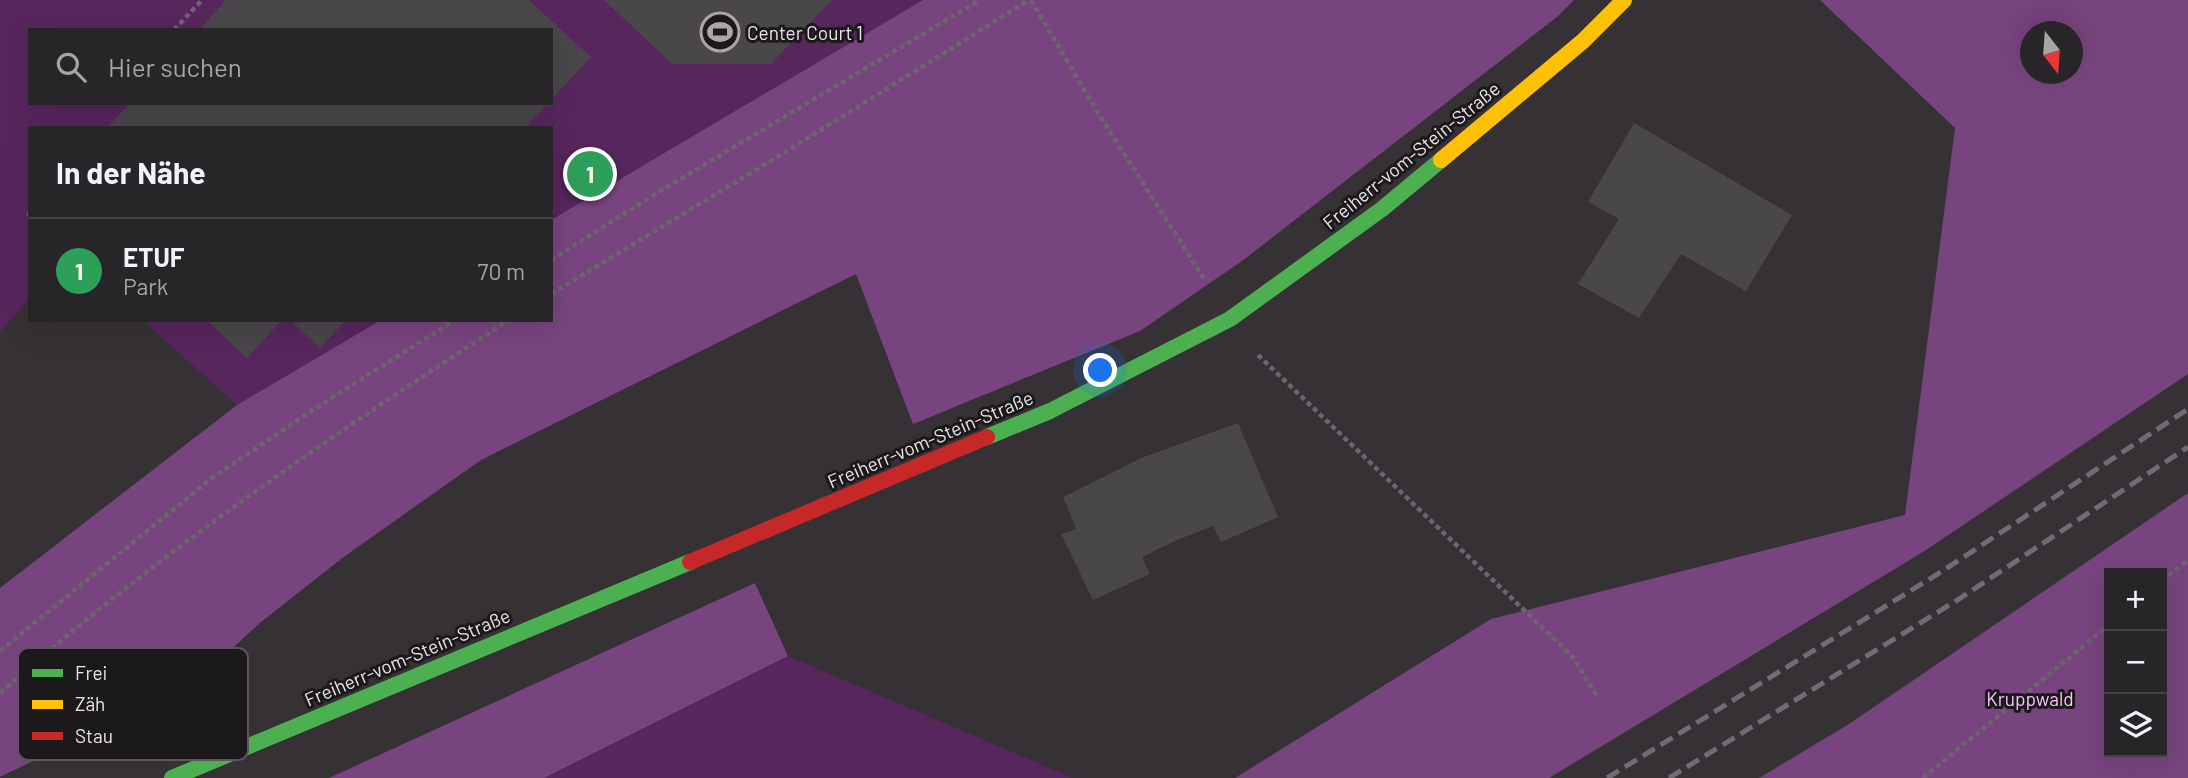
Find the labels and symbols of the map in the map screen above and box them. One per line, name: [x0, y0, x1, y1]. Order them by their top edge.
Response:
sports icon: Center Court 1: [699, 11, 741, 53]
place label: Center Court 1: [747, 21, 863, 44]
north arrow: [2020, 21, 2083, 84]
street label: Freiherr-vom-Stein-Straße: [1318, 76, 1504, 234]
pin: 1: [567, 148, 613, 200]
your location: [1083, 353, 1117, 387]
street label: Freiherr-vom-Stein-Straße: [824, 385, 1036, 493]
street label: Freiherr-vom-Stein-Straße: [301, 603, 513, 711]
legend: [18, 648, 248, 760]
text: Frei: [75, 661, 107, 684]
park label: Kruppwald: [1986, 687, 2074, 710]
text: Zäh: [75, 692, 105, 715]
text: Stau: [75, 724, 113, 747]

